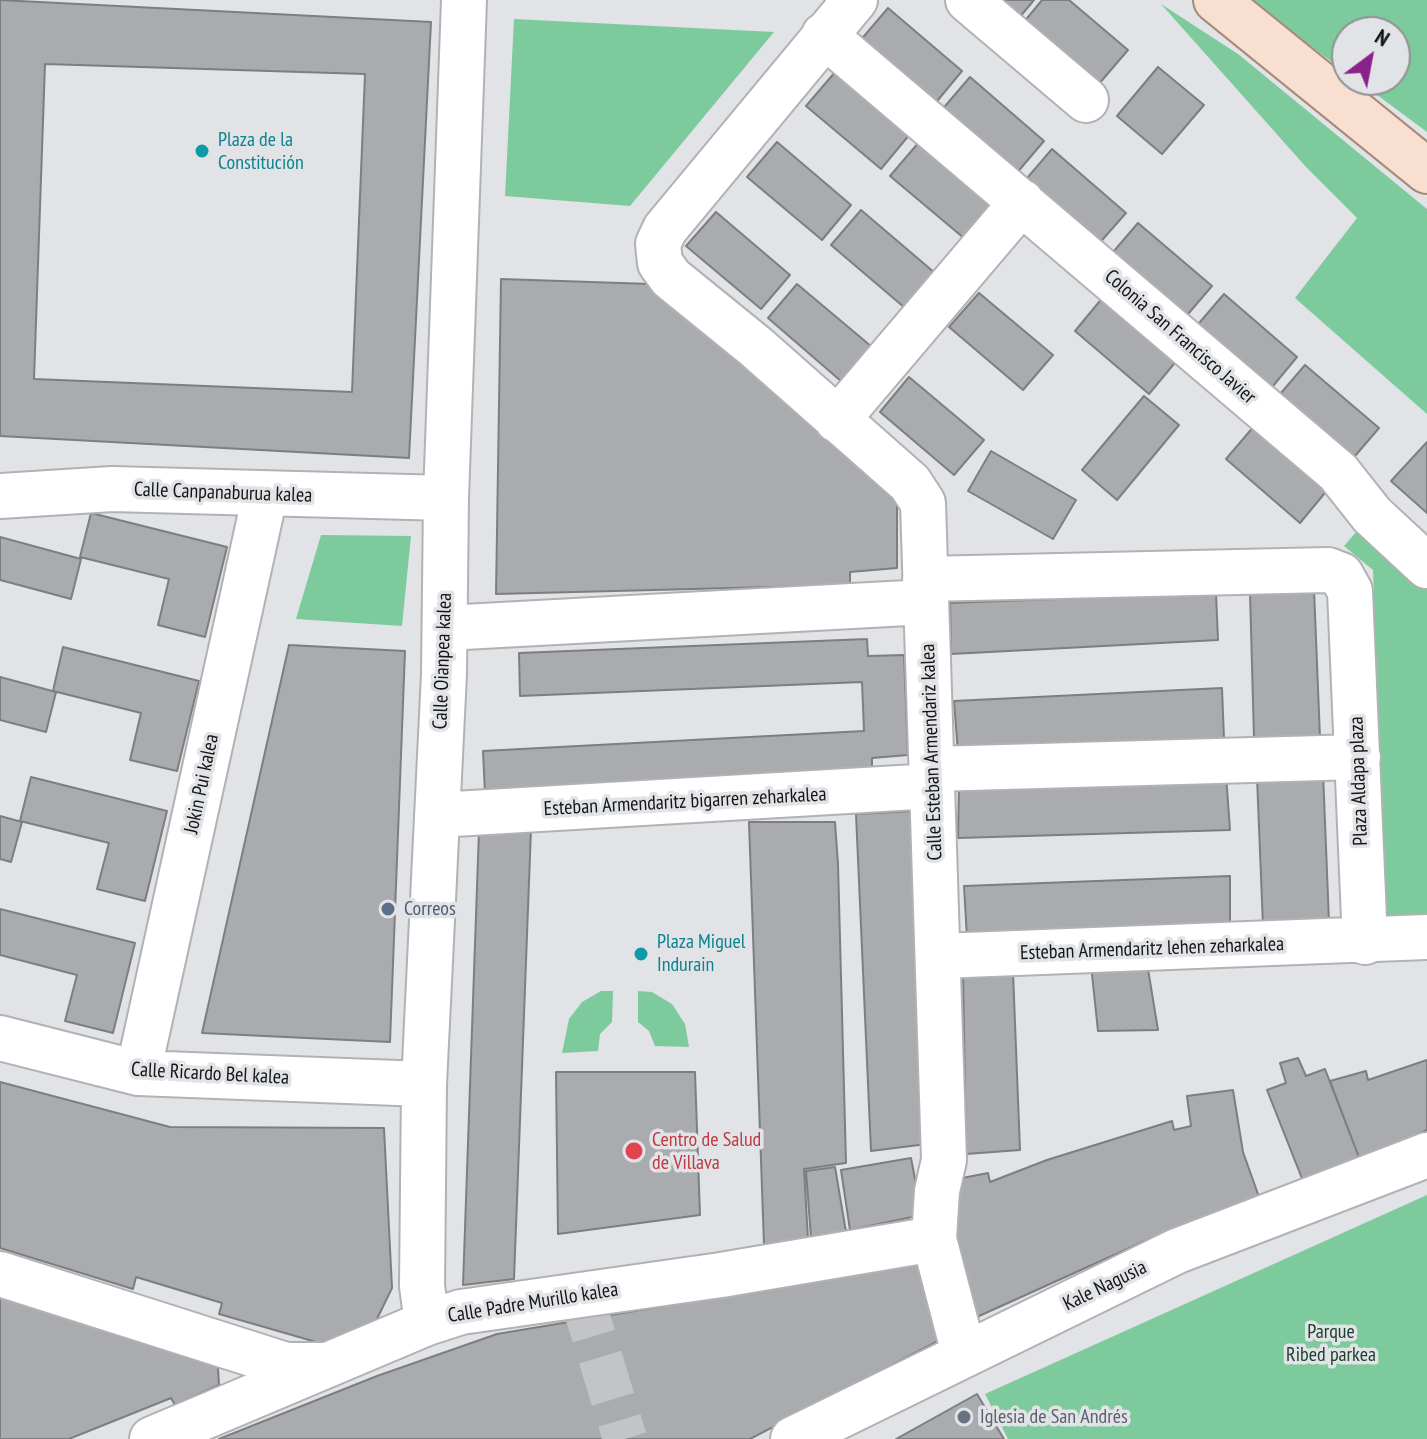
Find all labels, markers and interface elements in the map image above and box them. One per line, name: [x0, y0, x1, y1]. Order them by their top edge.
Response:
north arrow: [1331, 16, 1411, 96]
text: N: [1370, 22, 1395, 52]
place label: Plaza de la Constitución: [218, 128, 304, 175]
marker: Plaza de la Constitución: [193, 142, 211, 160]
street label: Colonia San Francisco Javier: [1099, 265, 1261, 409]
street label: Calle Canpanaburua kalea: [133, 478, 313, 508]
street label: Calle Oianpea kalea: [429, 592, 457, 730]
street label: Calle Esteban Armendariz kalea: [916, 643, 948, 861]
street label: Plaza Aldapa plaza: [1345, 716, 1373, 846]
street label: Jokin Pui kalea: [180, 732, 224, 836]
street label: Esteban Armendaritz bigarren zeharkalea: [543, 783, 827, 821]
place label: Correos: [404, 897, 456, 921]
marker: Correos: [379, 900, 397, 918]
place label: Plaza Miguel Indurain: [657, 930, 745, 977]
street label: Esteban Armendaritz lehen zeharkalea: [1020, 932, 1284, 966]
marker: Plaza Miguel Indurain: [632, 945, 650, 963]
street label: Calle Ricardo Bel kalea: [130, 1058, 290, 1090]
place label: Centro de Salud de Villava: [652, 1128, 761, 1175]
marker: Centro de Salud de Villava: [623, 1140, 645, 1162]
street label: Kale Nagusia: [1059, 1256, 1151, 1316]
street label: Calle Padre Murillo kalea: [446, 1278, 620, 1328]
park label: Parque Ribed parkea: [1286, 1320, 1376, 1367]
place label: Iglesia de San Andrés: [980, 1405, 1128, 1429]
marker: Iglesia de San Andrés: [955, 1408, 973, 1426]

